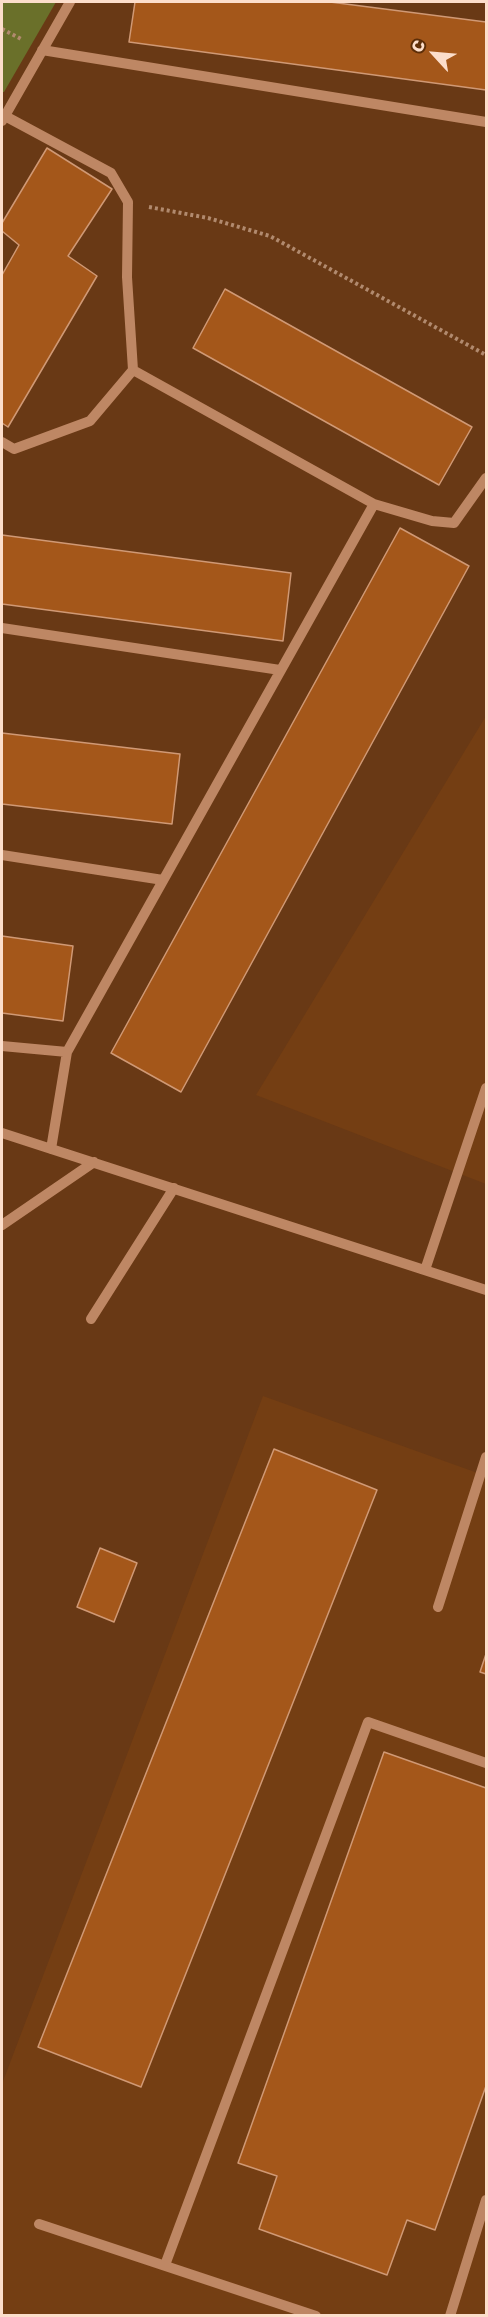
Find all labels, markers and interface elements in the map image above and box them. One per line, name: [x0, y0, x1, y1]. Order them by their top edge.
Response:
north arrow: [404, 24, 464, 84]
text: С: [406, 37, 429, 56]

